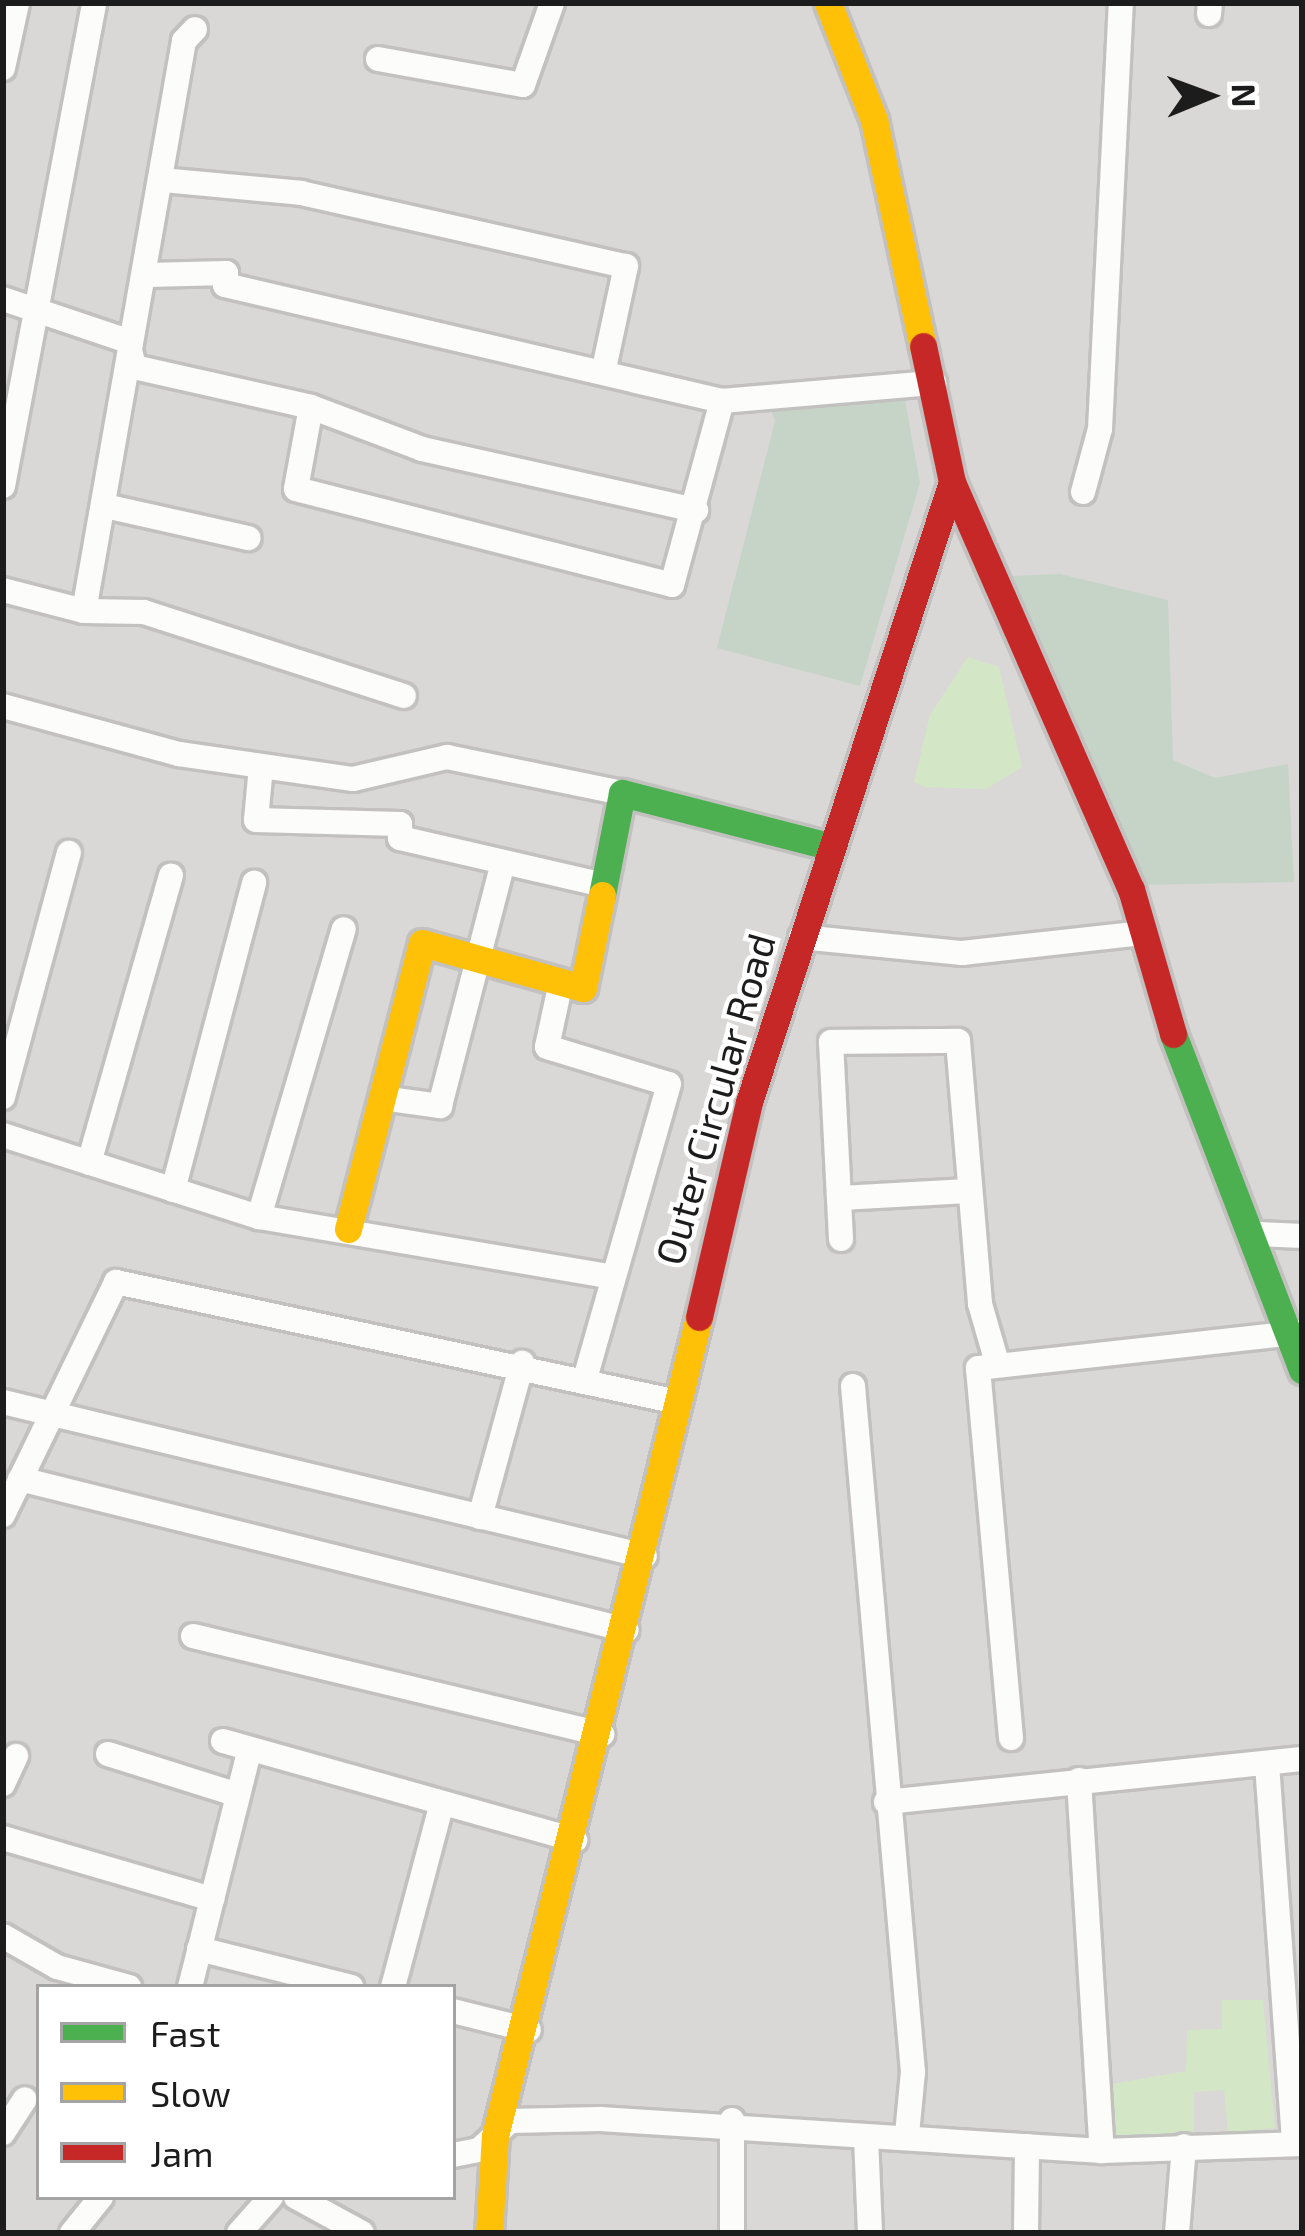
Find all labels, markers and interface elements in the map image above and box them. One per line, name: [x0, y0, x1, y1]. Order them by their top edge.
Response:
north arrow: [1149, 36, 1269, 156]
text: N: [1225, 83, 1265, 108]
street label: Outer Circular Road: [645, 927, 785, 1271]
legend: [36, 1984, 456, 2200]
text: Fast: [150, 2011, 220, 2054]
text: Slow: [150, 2071, 231, 2114]
text: Jam: [150, 2131, 214, 2174]

